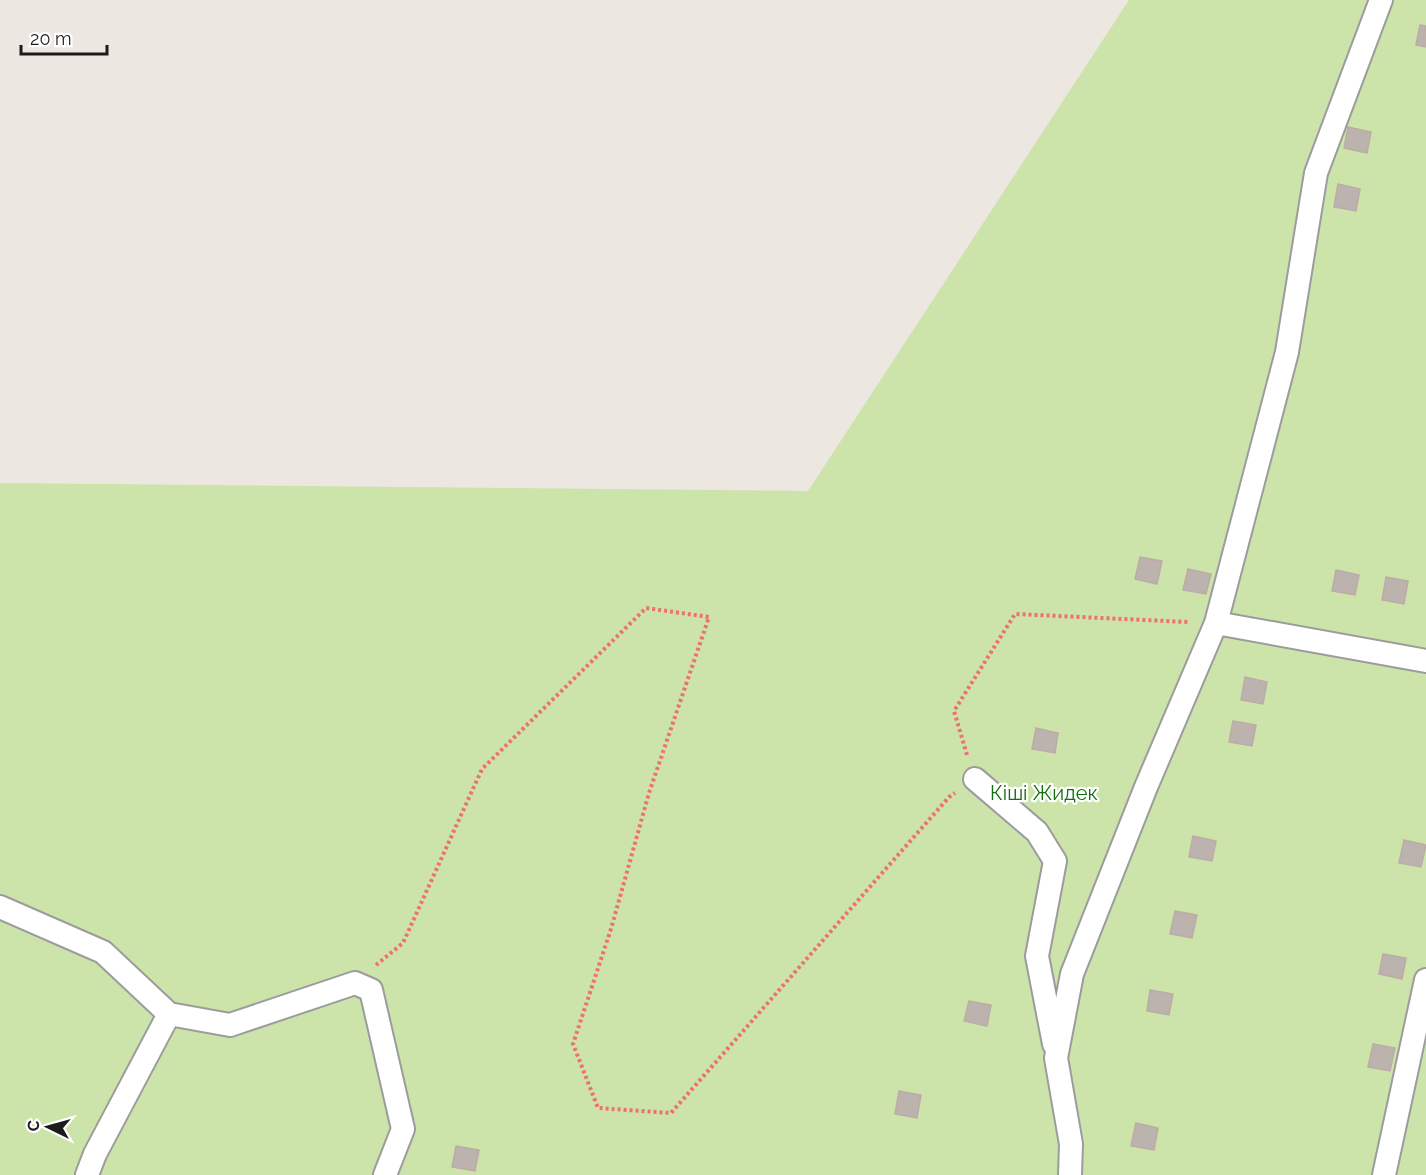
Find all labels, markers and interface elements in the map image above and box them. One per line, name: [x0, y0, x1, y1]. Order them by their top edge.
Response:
scale bar: [21, 18, 106, 56]
text: 20 m: [30, 28, 72, 49]
park label: Кіші Жидек: [990, 781, 1098, 805]
north arrow: [18, 1097, 78, 1157]
text: С: [24, 1119, 43, 1132]

